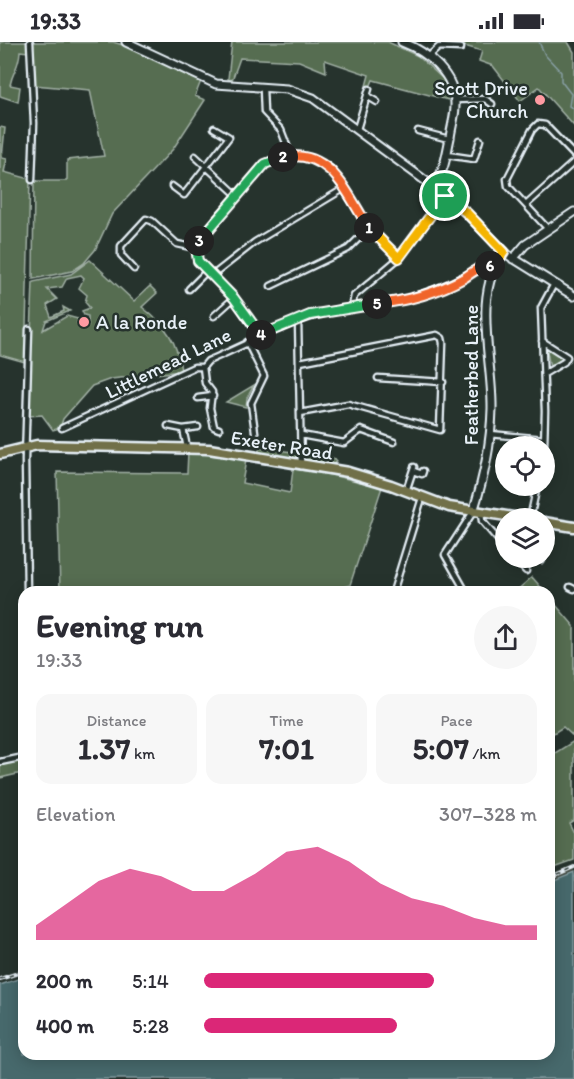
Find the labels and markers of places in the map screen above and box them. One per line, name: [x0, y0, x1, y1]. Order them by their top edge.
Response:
place label: Scott Drive Church: [434, 76, 528, 123]
marker: Scott Drive Church: [533, 93, 547, 107]
pin: 2: [268, 142, 298, 172]
pin: [419, 170, 470, 221]
pin: 1: [354, 213, 384, 243]
pin: 3: [184, 226, 214, 256]
pin: 6: [475, 251, 505, 281]
pin: 5: [362, 289, 392, 319]
place label: A la Ronde: [96, 310, 187, 334]
marker: A la Ronde: [77, 315, 91, 329]
pin: 4: [246, 320, 276, 350]

